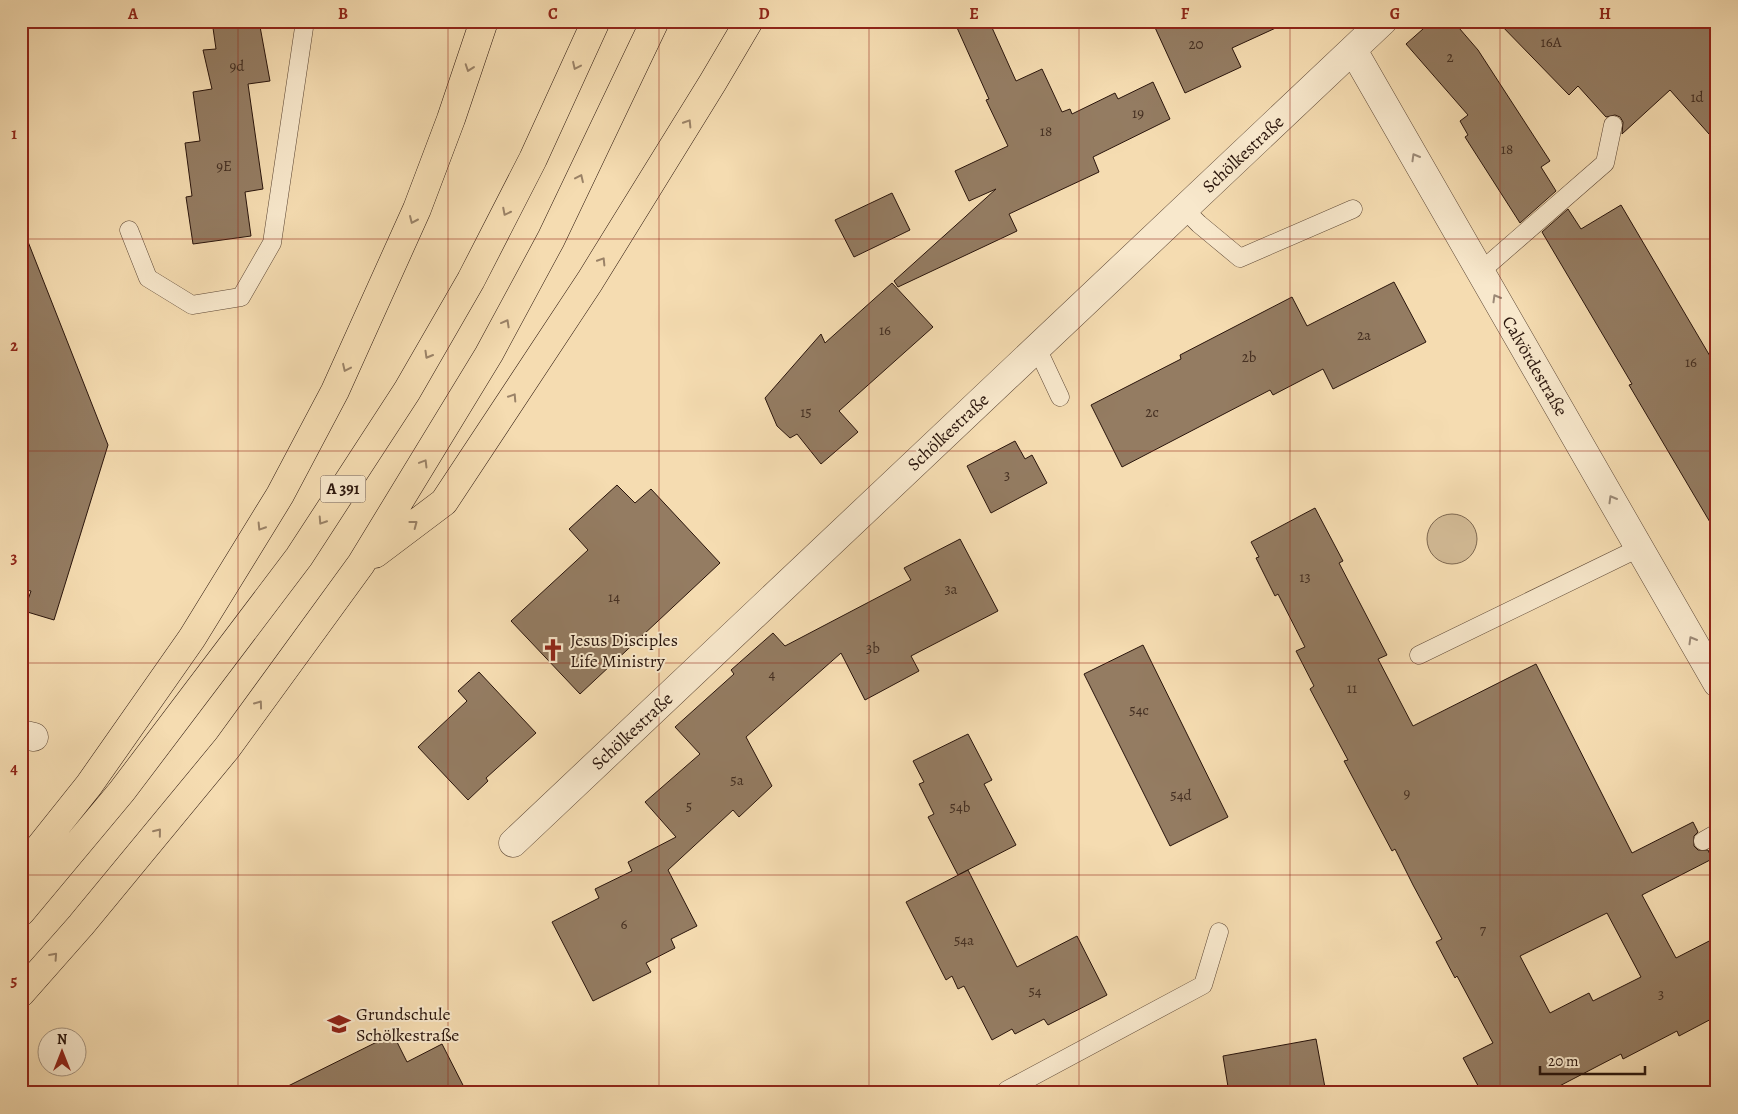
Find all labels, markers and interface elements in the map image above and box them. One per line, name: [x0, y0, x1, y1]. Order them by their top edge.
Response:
text: A: [127, 3, 139, 25]
text: B: [338, 3, 348, 25]
text: C: [548, 3, 558, 25]
text: D: [758, 3, 770, 25]
text: E: [969, 3, 979, 25]
text: F: [1181, 3, 1190, 25]
text: G: [1390, 3, 1400, 25]
text: H: [1599, 3, 1611, 25]
house number: 16A: [1541, 32, 1562, 52]
house number: 20: [1188, 34, 1204, 54]
house number: 2: [1446, 47, 1454, 67]
house number: 9d: [230, 56, 245, 76]
one-way arrow: [572, 61, 582, 70]
one-way arrow: [465, 63, 475, 71]
house number: 1d: [1690, 87, 1705, 107]
house number: 19: [1132, 103, 1144, 123]
street label: Schölkestraße: [1197, 110, 1289, 198]
one-way arrow: [681, 119, 691, 128]
house number: 18: [1040, 121, 1052, 141]
text: 1: [11, 123, 17, 145]
house number: 18: [1501, 139, 1513, 159]
one-way arrow: [1411, 153, 1421, 162]
house number: 9E: [216, 156, 232, 176]
one-way arrow: [574, 174, 584, 183]
one-way arrow: [502, 207, 512, 216]
one-way arrow: [408, 215, 419, 224]
one-way arrow: [596, 258, 605, 267]
one-way arrow: [1492, 294, 1502, 303]
street label: Calvördestraße: [1497, 311, 1573, 421]
one-way arrow: [500, 319, 510, 328]
house number: 16: [879, 320, 891, 340]
house number: 2a: [1357, 325, 1371, 345]
text: 2: [10, 335, 18, 357]
house number: 2b: [1242, 347, 1257, 367]
one-way arrow: [425, 349, 435, 358]
house number: 16: [1685, 352, 1697, 372]
one-way arrow: [341, 363, 352, 372]
street label: Schölkestraße: [902, 388, 994, 476]
one-way arrow: [507, 393, 516, 403]
house number: 15: [800, 402, 812, 422]
house number: 2c: [1145, 402, 1159, 422]
one-way arrow: [418, 459, 428, 468]
house number: 3: [1004, 465, 1010, 485]
road number: A 391: [320, 476, 366, 502]
one-way arrow: [1608, 496, 1618, 505]
one-way arrow: [319, 516, 328, 525]
one-way arrow: [257, 521, 267, 530]
one-way arrow: [408, 521, 418, 530]
text: 3: [11, 547, 18, 569]
house number: 13: [1299, 567, 1311, 587]
house number: 3a: [944, 579, 958, 599]
house number: 14: [608, 587, 620, 607]
place label: Jesus Disciples Life Ministry: [570, 628, 678, 673]
church icon: Jesus Disciples Life Ministry: [540, 637, 566, 663]
one-way arrow: [1689, 637, 1699, 646]
house number: 3b: [866, 638, 880, 658]
house number: 4: [769, 664, 776, 684]
house number: 11: [1347, 678, 1357, 698]
street label: Schölkestraße: [586, 687, 678, 775]
house number: 54c: [1129, 700, 1149, 720]
one-way arrow: [253, 701, 261, 710]
text: 4: [10, 758, 18, 780]
house number: 5a: [730, 770, 744, 790]
house number: 9: [1404, 783, 1411, 803]
house number: 54d: [1170, 785, 1193, 805]
house number: 5: [686, 796, 692, 816]
house number: 54b: [950, 797, 971, 817]
one-way arrow: [152, 829, 160, 838]
house number: 6: [621, 914, 628, 934]
house number: 7: [1480, 920, 1487, 940]
house number: 54a: [954, 930, 974, 950]
one-way arrow: [48, 953, 57, 962]
text: 5: [11, 970, 18, 992]
house number: 54: [1028, 981, 1042, 1001]
house number: 3: [1658, 984, 1664, 1004]
place label: Grundschule Schölkestraße: [356, 1002, 459, 1047]
school or university icon: Grundschule Schölkestraße: [326, 1011, 352, 1037]
north arrow: [38, 1026, 88, 1076]
text: N: [57, 1030, 67, 1049]
scale bar: [1540, 1044, 1646, 1076]
text: 20 m: [1548, 1051, 1579, 1071]

